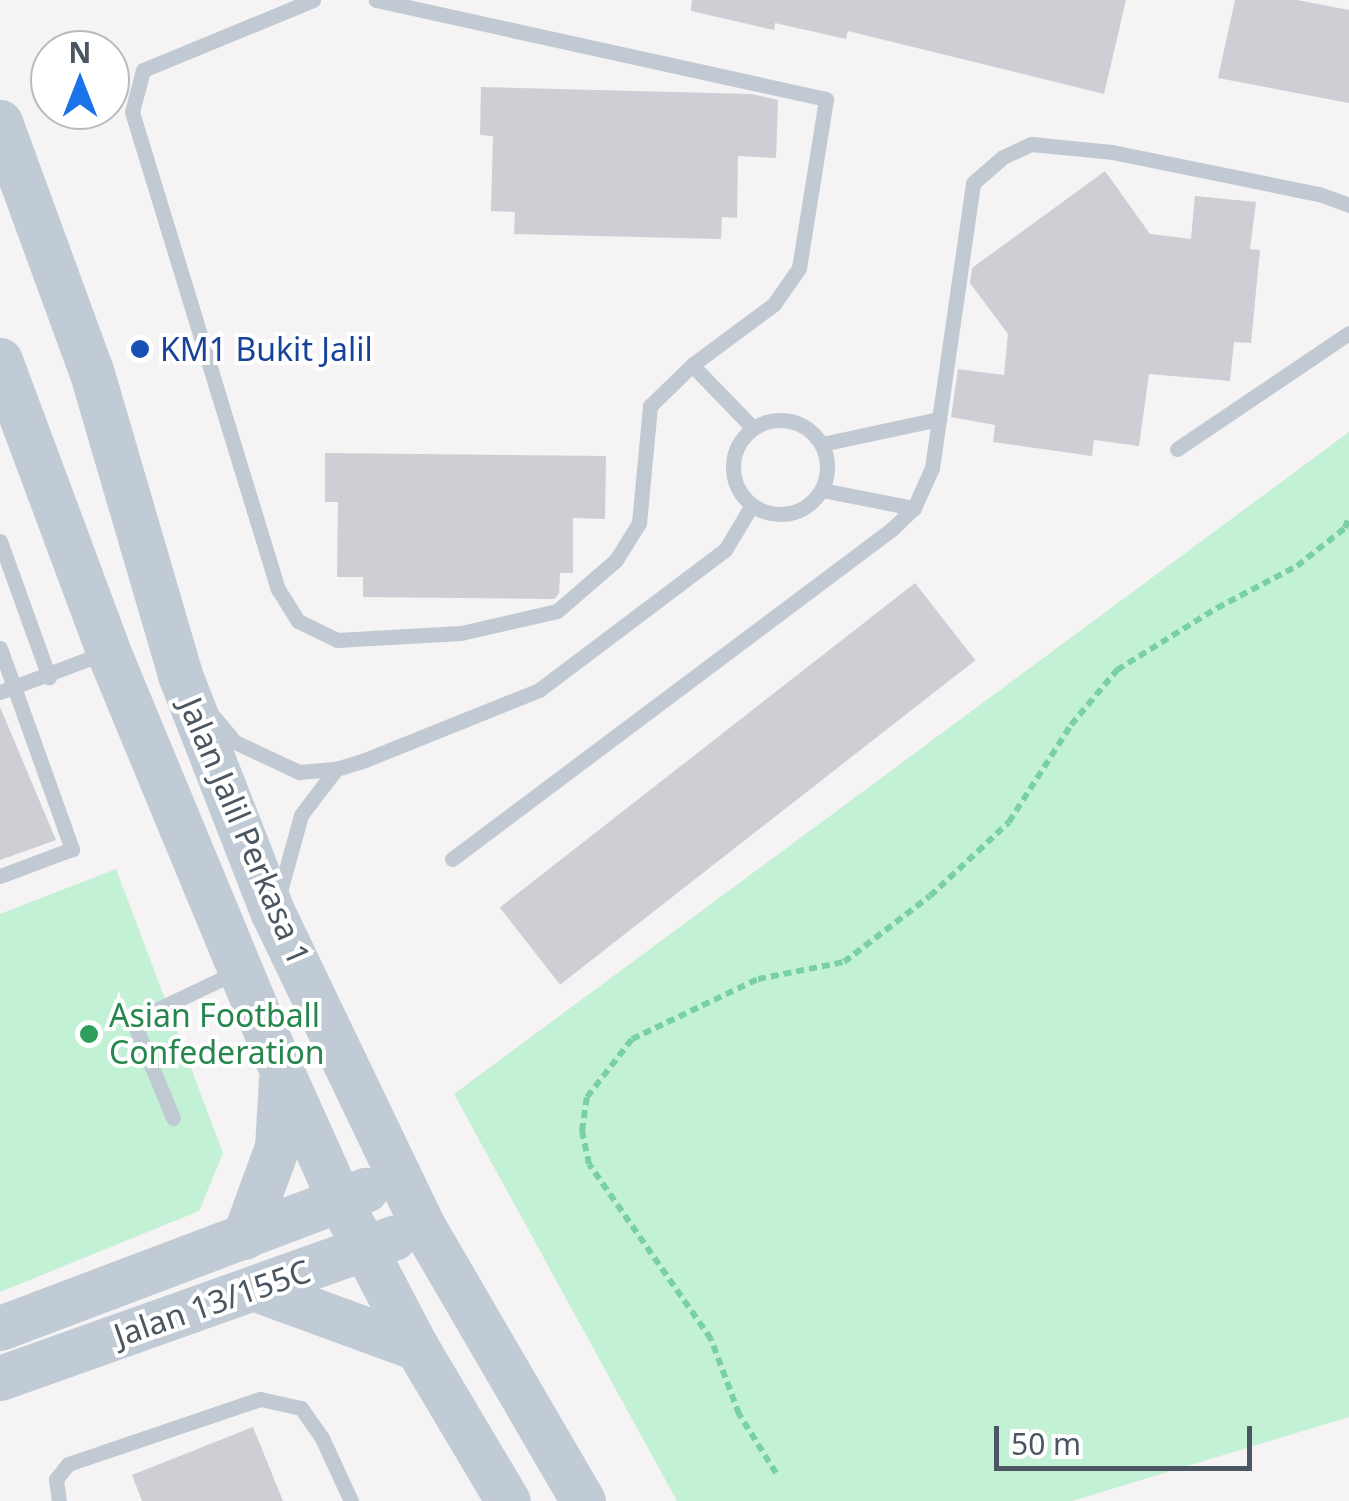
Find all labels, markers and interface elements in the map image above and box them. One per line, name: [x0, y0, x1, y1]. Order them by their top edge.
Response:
north arrow: [30, 30, 130, 130]
text: N: [69, 33, 91, 71]
place label: KM1 Bukit Jalil: [160, 330, 373, 368]
marker: KM1 Bukit Jalil: [129, 338, 151, 360]
street label: Jalan Jalil Perkasa 1: [171, 692, 319, 970]
place label: Asian Football Confederation: [109, 997, 325, 1072]
marker: Asian Football Confederation: [78, 1023, 100, 1045]
street label: Jalan 13/155C: [109, 1252, 315, 1354]
scale bar: [999, 1406, 1256, 1468]
text: 50 m: [1011, 1423, 1081, 1464]

